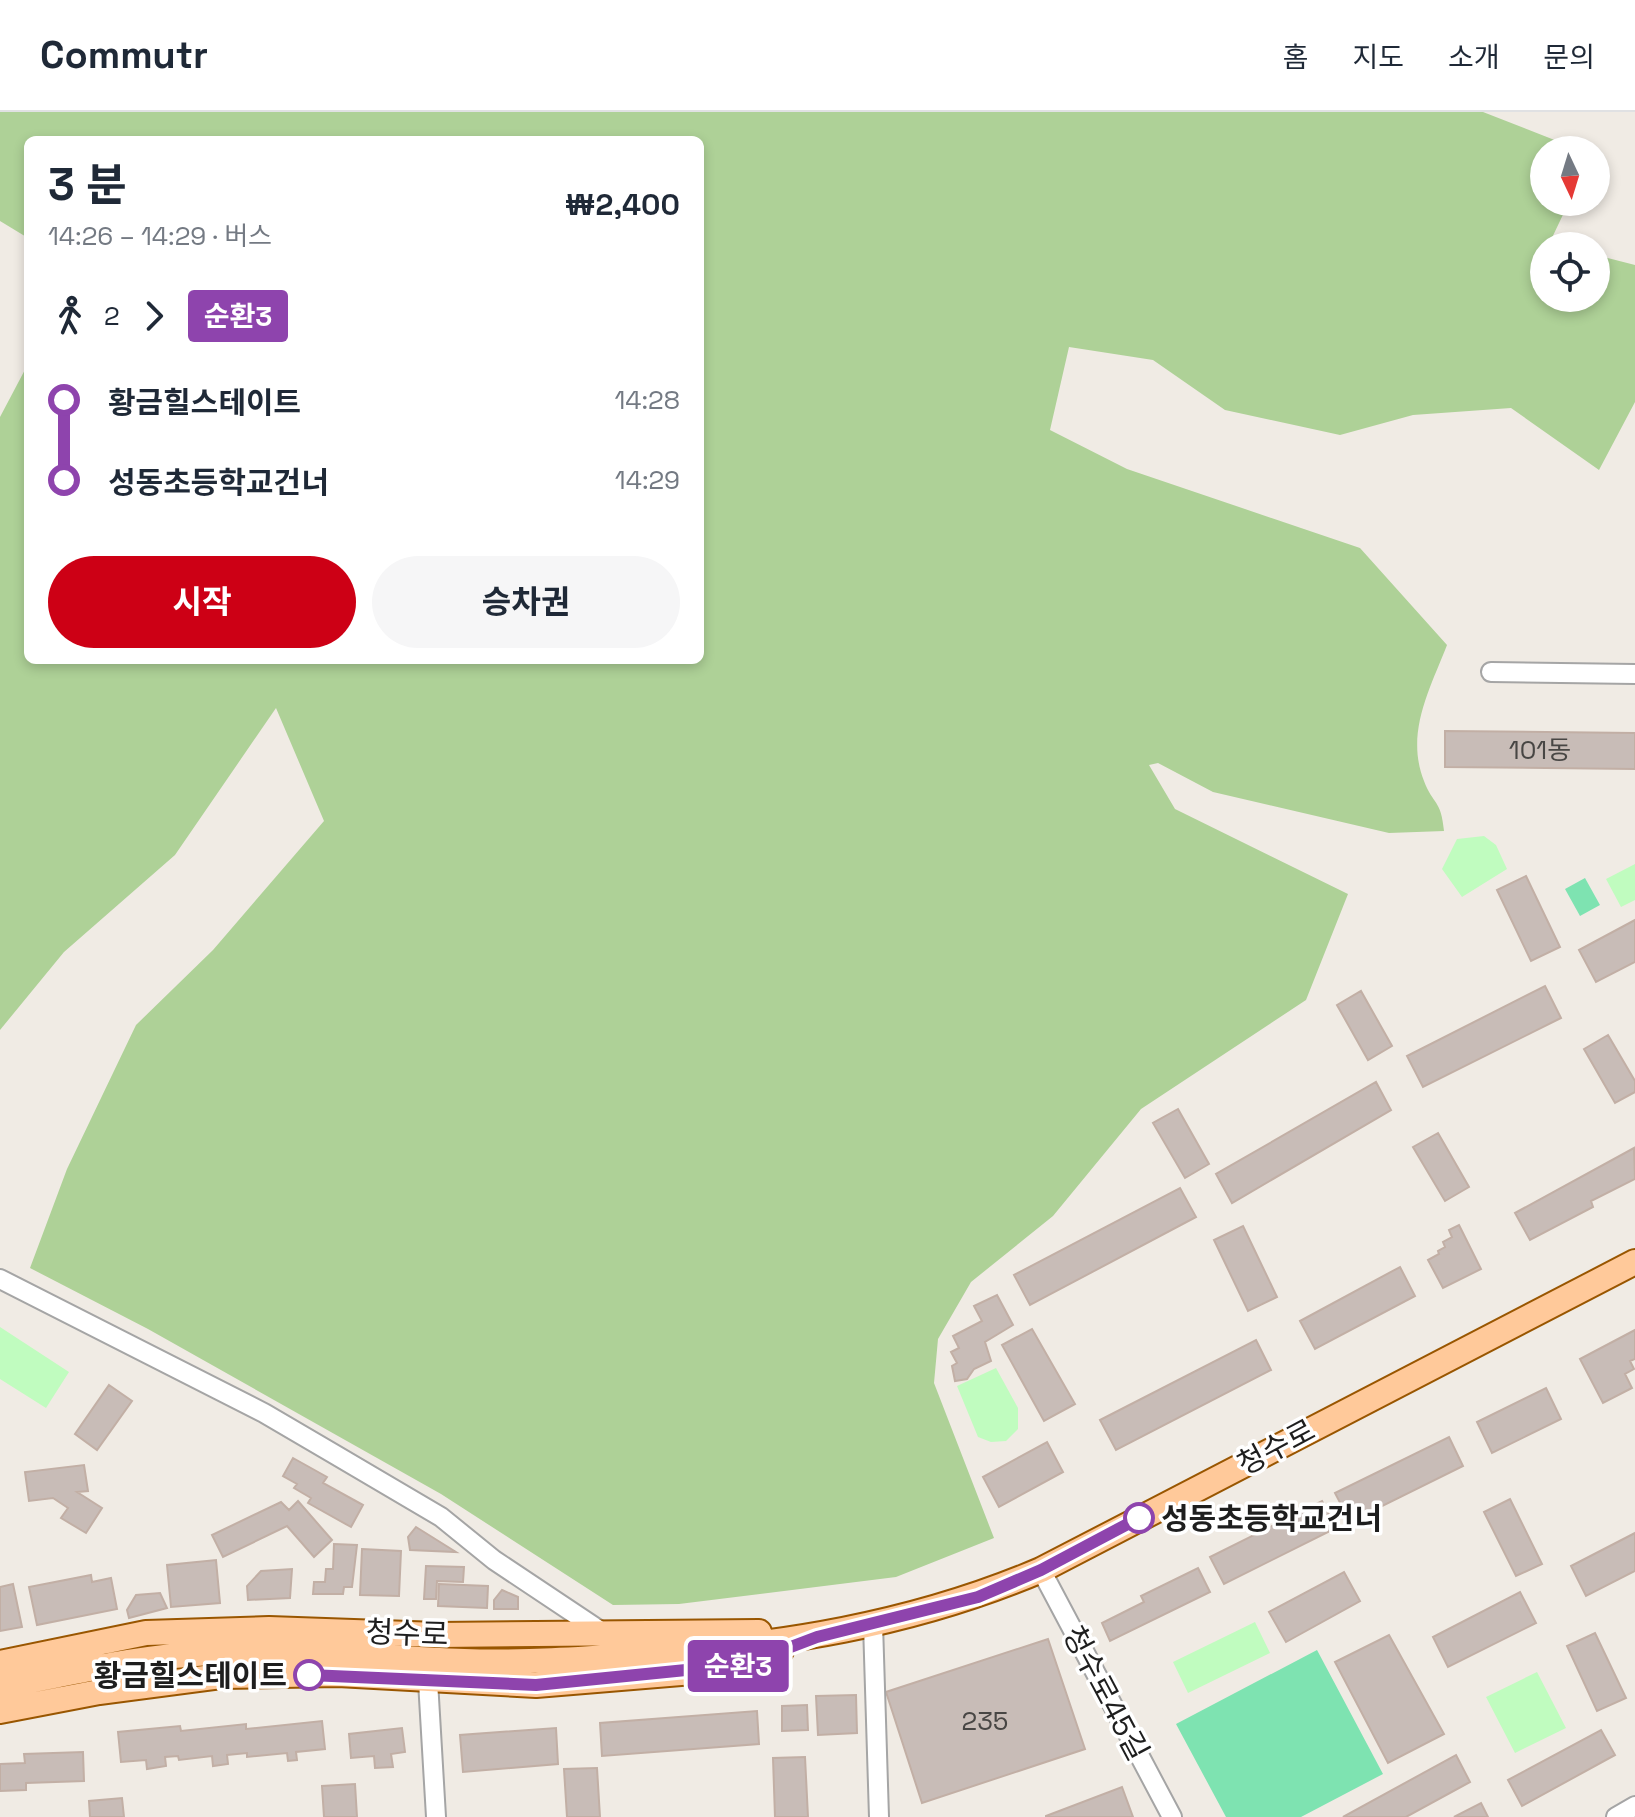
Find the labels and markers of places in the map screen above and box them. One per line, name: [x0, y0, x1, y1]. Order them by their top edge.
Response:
place label: 성동초등학교건너: [1161, 1499, 1382, 1538]
marker: 성동초등학교건너: [1124, 1503, 1154, 1533]
place label: 황금힐스테이트: [94, 1656, 287, 1695]
marker: 황금힐스테이트: [294, 1660, 324, 1690]

